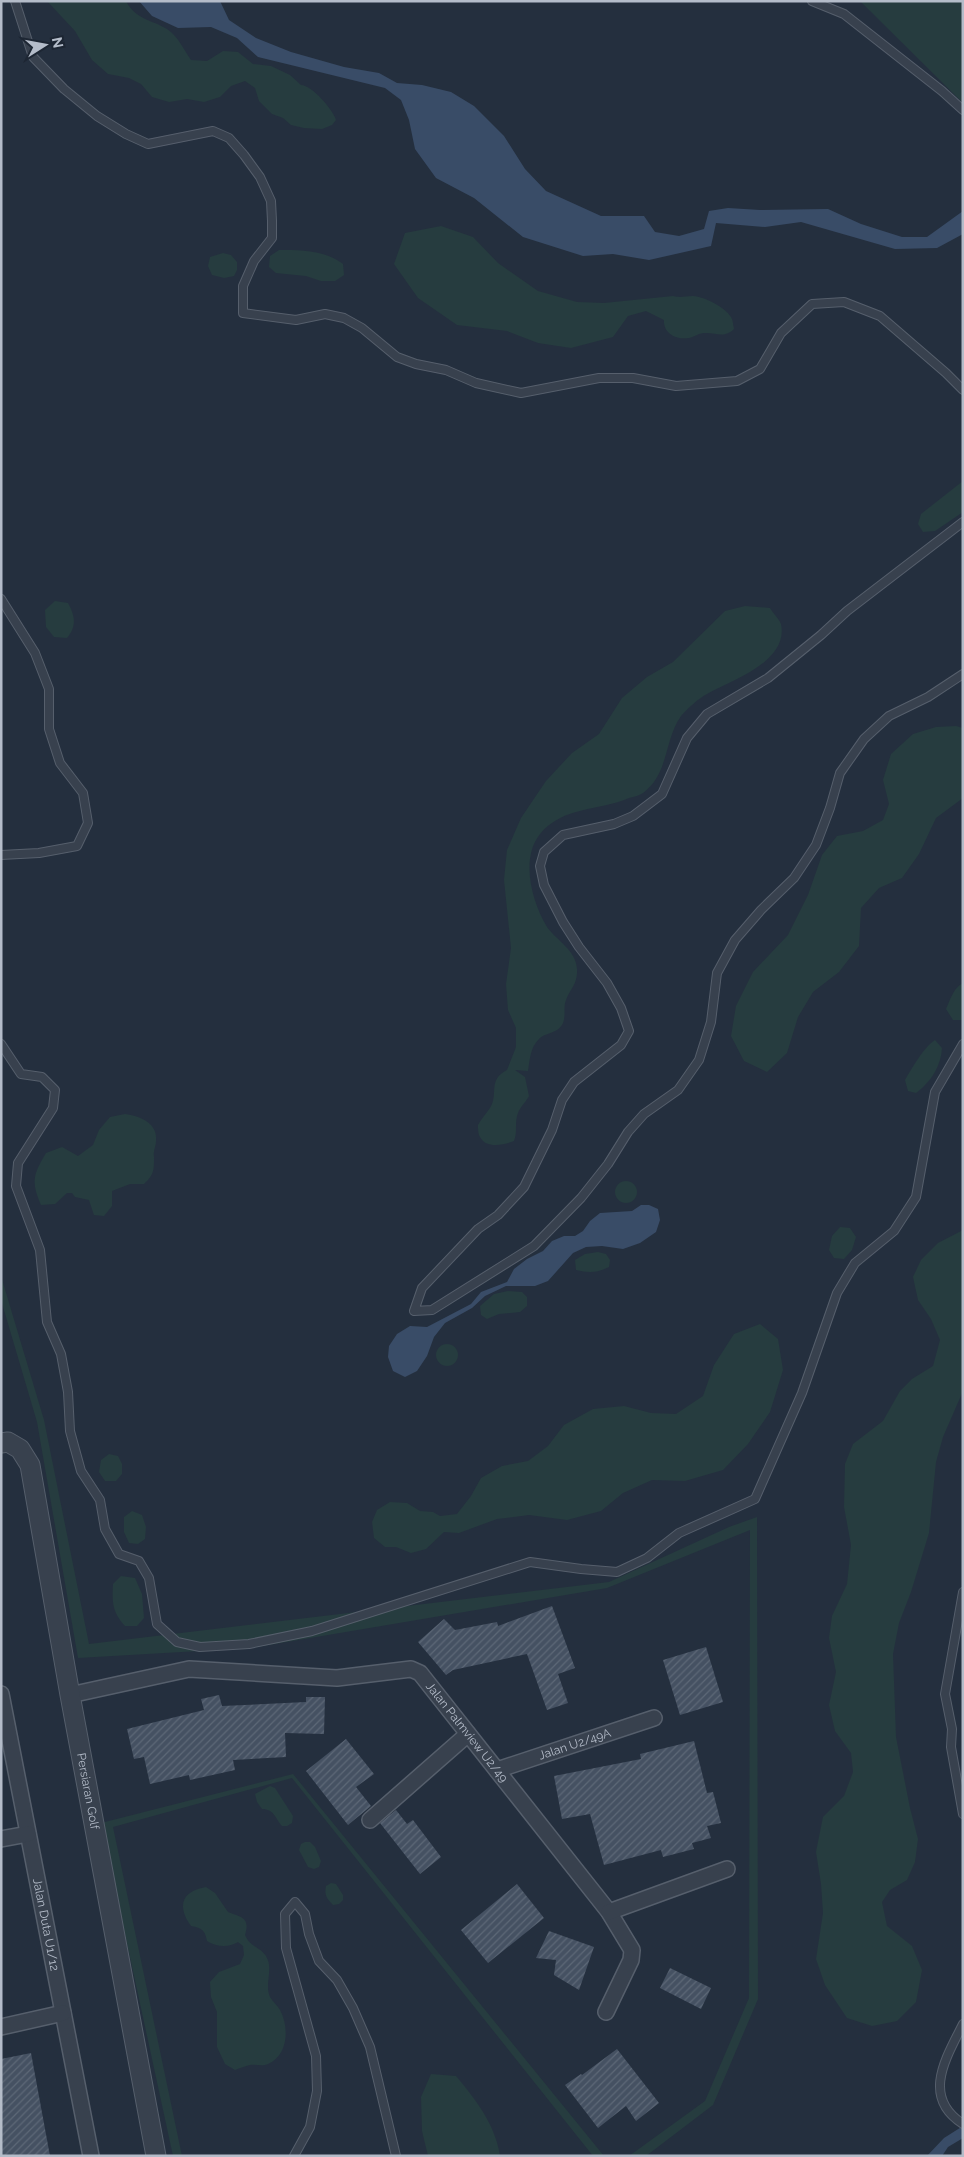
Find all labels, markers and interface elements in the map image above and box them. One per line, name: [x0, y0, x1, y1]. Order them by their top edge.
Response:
north arrow: [20, 20, 70, 70]
text: N: [49, 36, 67, 49]
street label: Jalan Palmview U2/49: [423, 1679, 511, 1785]
street label: Jalan U2/49A: [537, 1726, 613, 1763]
street label: Persiaran Golf: [74, 1752, 102, 1831]
street label: Jalan Duta U1/12: [30, 1877, 62, 1972]

